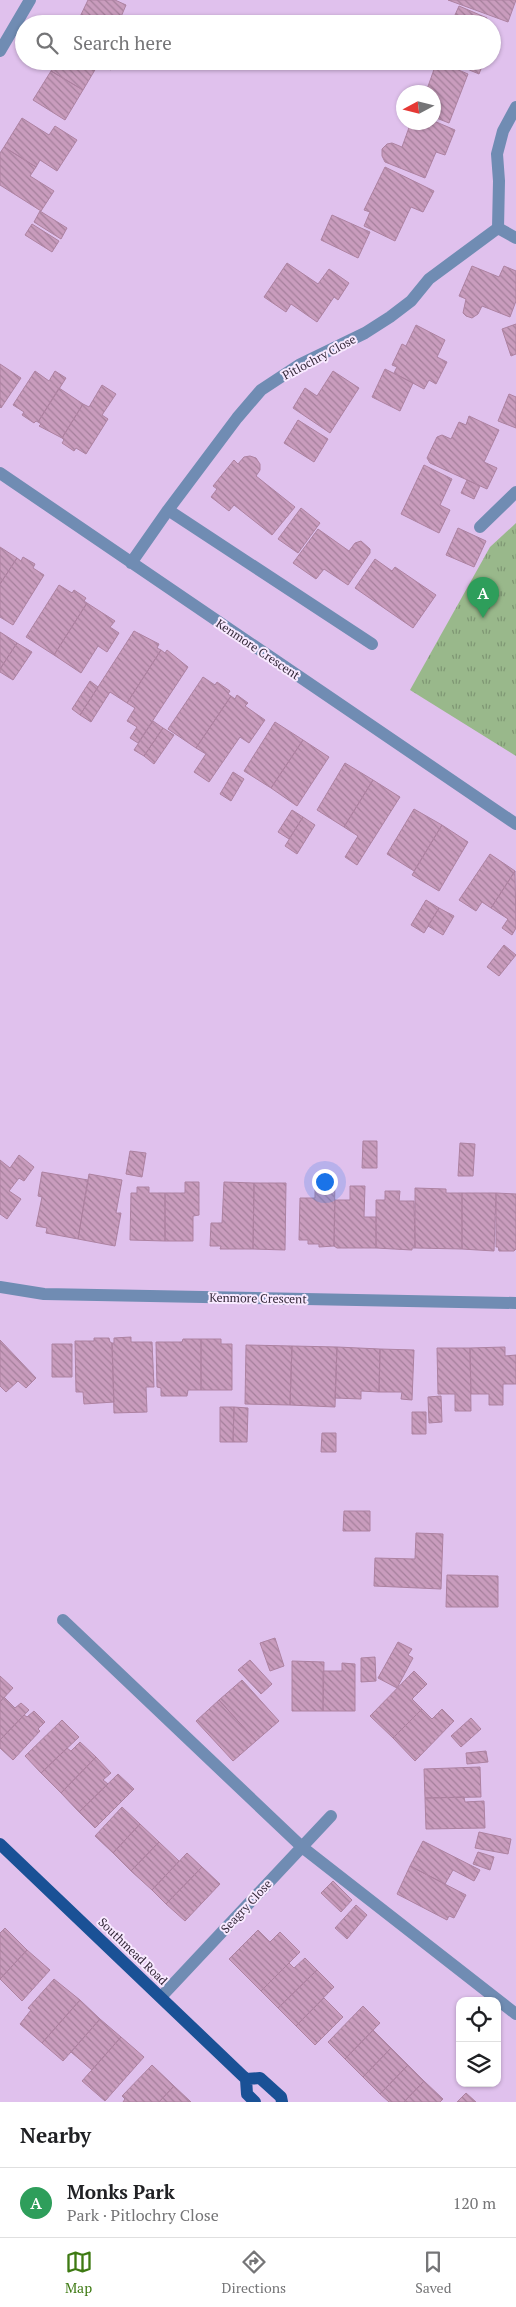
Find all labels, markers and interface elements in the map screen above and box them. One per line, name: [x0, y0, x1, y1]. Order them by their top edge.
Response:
search box: [15, 15, 501, 70]
icon: search: [33, 29, 61, 57]
text: Search here: [73, 30, 172, 55]
north arrow: [396, 85, 441, 130]
street label: Pitlochry Close: [280, 331, 358, 383]
pin: A: [467, 577, 499, 618]
street label: Kenmore Crescent: [213, 616, 303, 683]
your location: [312, 1169, 338, 1195]
street label: Kenmore Crescent: [209, 1290, 307, 1306]
street label: Seagry Close: [217, 1876, 275, 1936]
street label: Southmead Road: [95, 1914, 171, 1988]
map controls: [456, 1997, 501, 2087]
button: locate: [456, 1997, 501, 2042]
button: layers: [456, 2042, 501, 2087]
text: Nearby: [20, 2121, 91, 2149]
text: Monks Park: [67, 2179, 175, 2204]
text: A: [30, 2192, 42, 2214]
text: 120 m: [453, 2192, 496, 2214]
text: Park · Pitlochry Close: [67, 2204, 219, 2226]
tab: Map: [65, 2248, 93, 2297]
tab: Directions: [222, 2248, 286, 2297]
tab: Saved: [415, 2248, 451, 2297]

